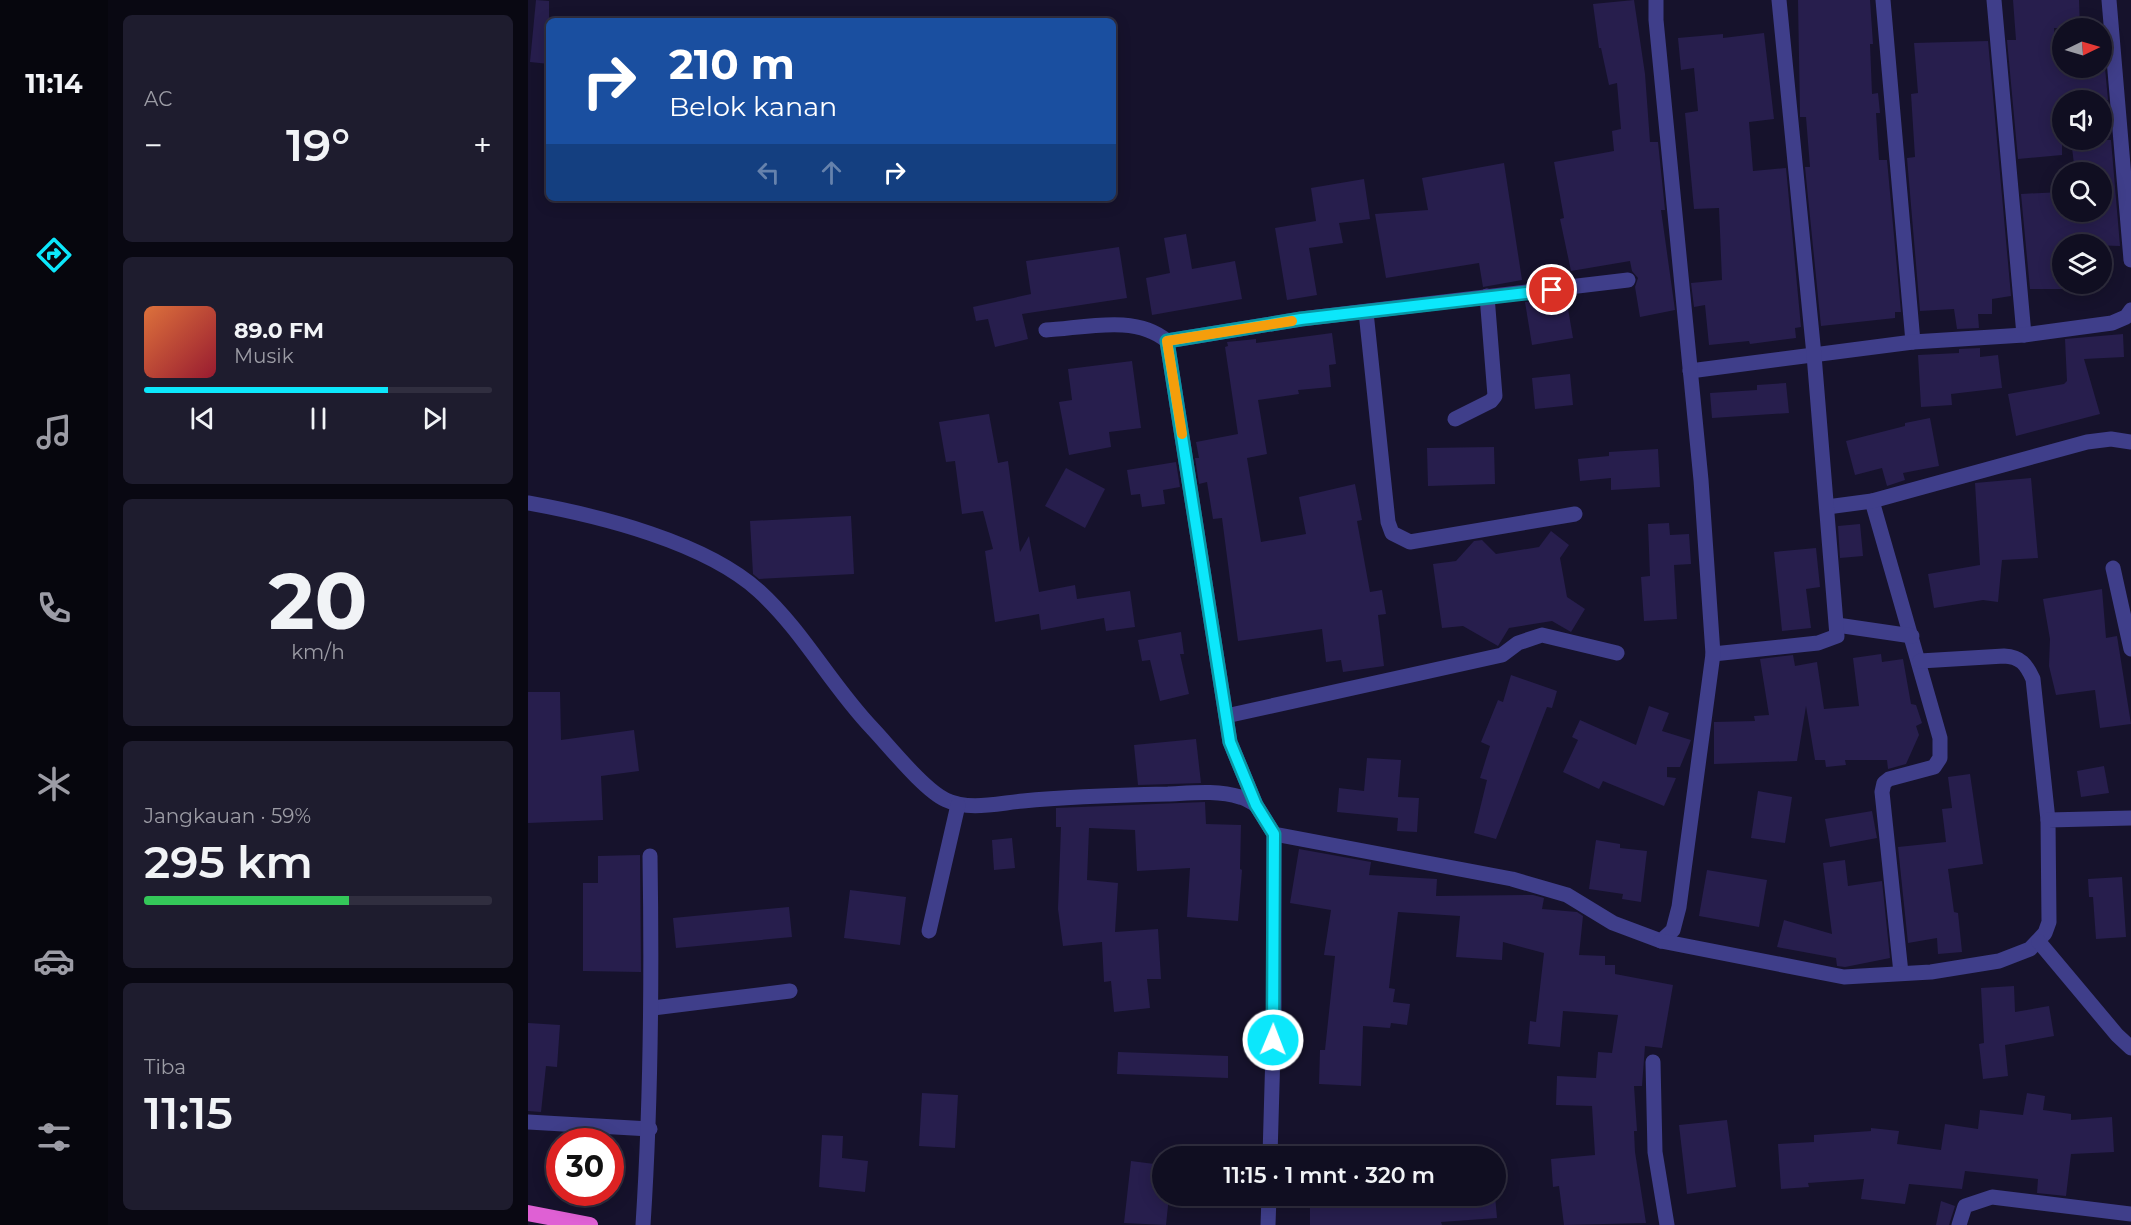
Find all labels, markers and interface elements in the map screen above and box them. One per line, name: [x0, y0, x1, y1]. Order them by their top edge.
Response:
north arrow: [2052, 18, 2112, 78]
map controls: [2052, 18, 2112, 294]
text: 210 m: [669, 38, 795, 90]
icon: right: [570, 42, 648, 120]
text: 11:14: [25, 67, 83, 100]
text: AC: [144, 87, 172, 111]
text: Belok kanan: [669, 90, 837, 123]
button: sound: [2052, 90, 2112, 150]
text: 19°: [286, 117, 350, 172]
text: −: [144, 125, 163, 165]
text: +: [473, 125, 492, 165]
icon: left: [752, 156, 785, 189]
icon: ahead: [815, 156, 848, 189]
icon: right: [878, 156, 911, 189]
button: search: [2052, 162, 2112, 222]
icon: directions: [33, 234, 75, 276]
button: layers: [2052, 234, 2112, 294]
pin: [1526, 264, 1577, 315]
icon: arrive: [1535, 273, 1568, 306]
text: 89.0 FM: [234, 317, 324, 344]
text: Musik: [234, 344, 294, 368]
icon: previous: [186, 402, 219, 435]
icon: pause: [302, 402, 335, 435]
icon: next: [418, 402, 451, 435]
icon: music: [33, 411, 75, 453]
text: 20: [269, 553, 367, 649]
icon: phone: [33, 587, 75, 629]
text: km/h: [291, 640, 345, 664]
icon: climate: [33, 763, 75, 805]
text: Jangkauan · 59%: [144, 804, 311, 828]
text: 295 km: [144, 834, 313, 889]
icon: car: [33, 940, 75, 982]
position arrow: [1241, 1008, 1305, 1072]
text: Tiba: [144, 1055, 186, 1079]
text: 11:15: [144, 1085, 233, 1140]
icon: filters: [33, 1116, 75, 1158]
speed limit sign: 30: [546, 1128, 624, 1206]
text: 11:15 · 1 mnt · 320 m: [1223, 1162, 1435, 1189]

